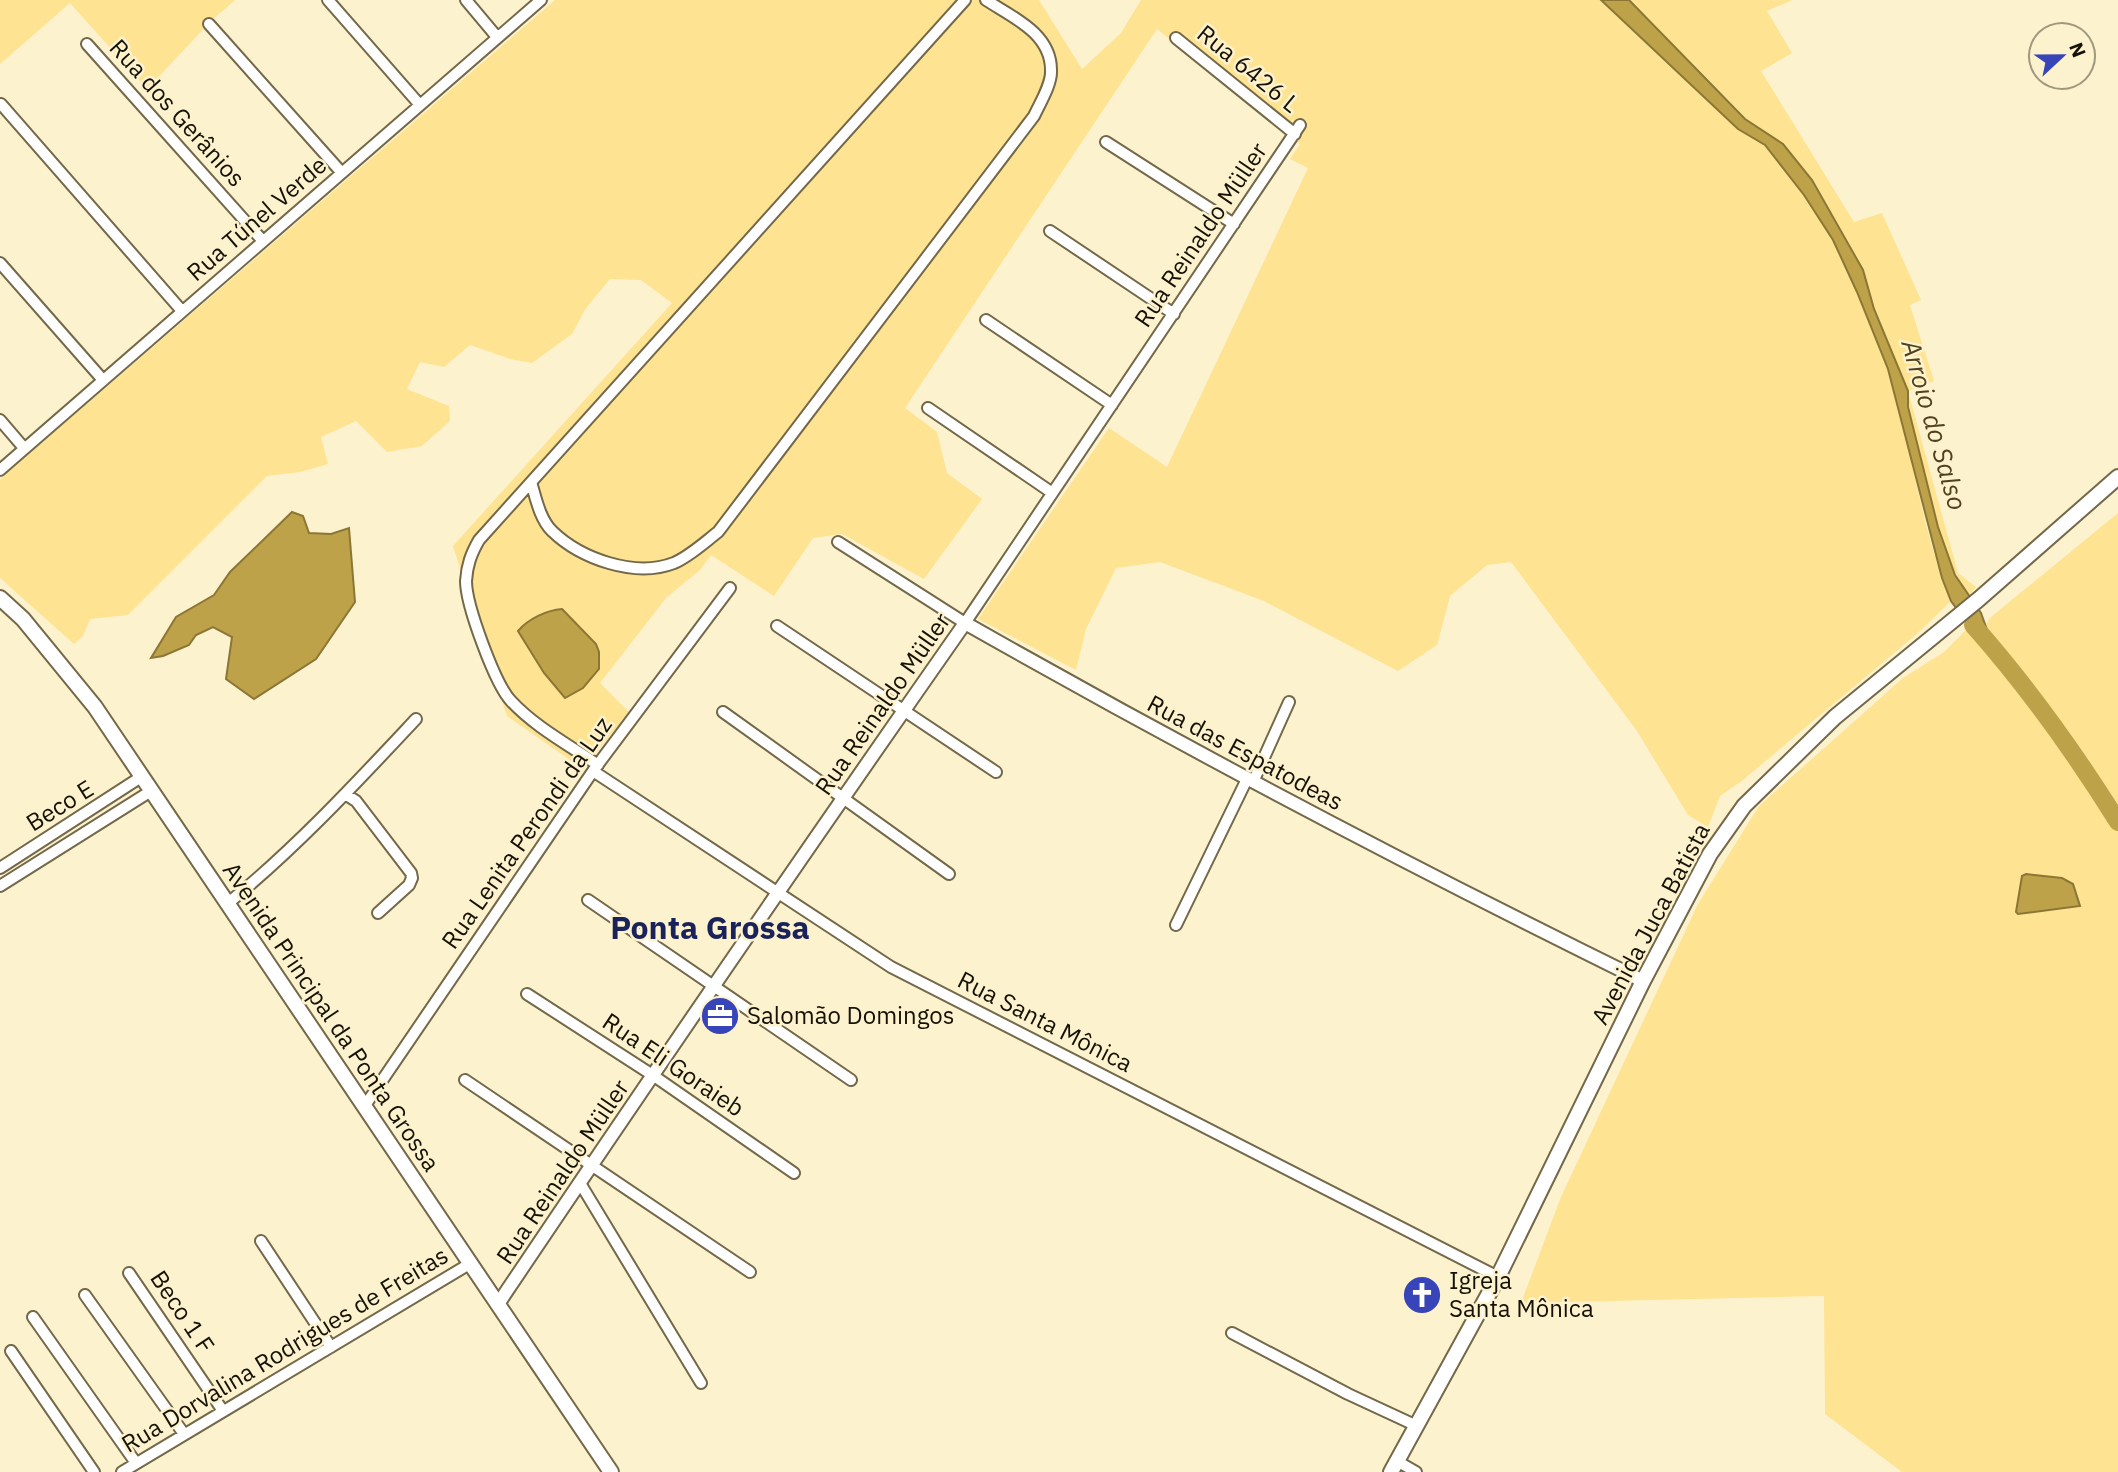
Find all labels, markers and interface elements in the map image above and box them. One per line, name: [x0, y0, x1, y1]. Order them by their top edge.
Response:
street label: Rua 6426 L: [1191, 17, 1306, 119]
north arrow: [2027, 21, 2097, 91]
street label: Rua dos Gerânios: [103, 32, 253, 193]
text: N: [2064, 39, 2091, 61]
street label: Rua Reinaldo Müller: [1127, 136, 1274, 333]
street label: Rua Túnel Verde: [180, 149, 333, 288]
water label: Arroio do Salso: [1894, 335, 1976, 514]
street label: Rua Reinaldo Müller: [807, 606, 957, 801]
street label: Rua das Espatodeas: [1142, 687, 1349, 817]
street label: Rua Lenita Perondi da Luz: [434, 710, 619, 955]
street label: Beco E: [20, 772, 99, 838]
street label: Avenida Juca Batista: [1583, 817, 1717, 1030]
street label: Avenida Principal da Ponta Grossa: [216, 855, 448, 1178]
district label: Ponta Grossa: [610, 906, 810, 948]
street label: Rua Santa Mônica: [953, 963, 1139, 1079]
office icon: Salomão Domingos: [699, 995, 741, 1037]
place label: Salomão Domingos: [747, 999, 954, 1031]
street label: Rua Eli Goraieb: [596, 1005, 751, 1123]
street label: Rua Reinaldo Müller: [489, 1073, 636, 1270]
street label: Rua Dorvalina Rodrigues de Freitas: [115, 1239, 454, 1460]
street label: Beco 1 F: [143, 1264, 222, 1359]
place label: Igreja Santa Mônica: [1449, 1264, 1594, 1324]
church icon: Igreja Santa Mônica: [1401, 1274, 1443, 1316]

